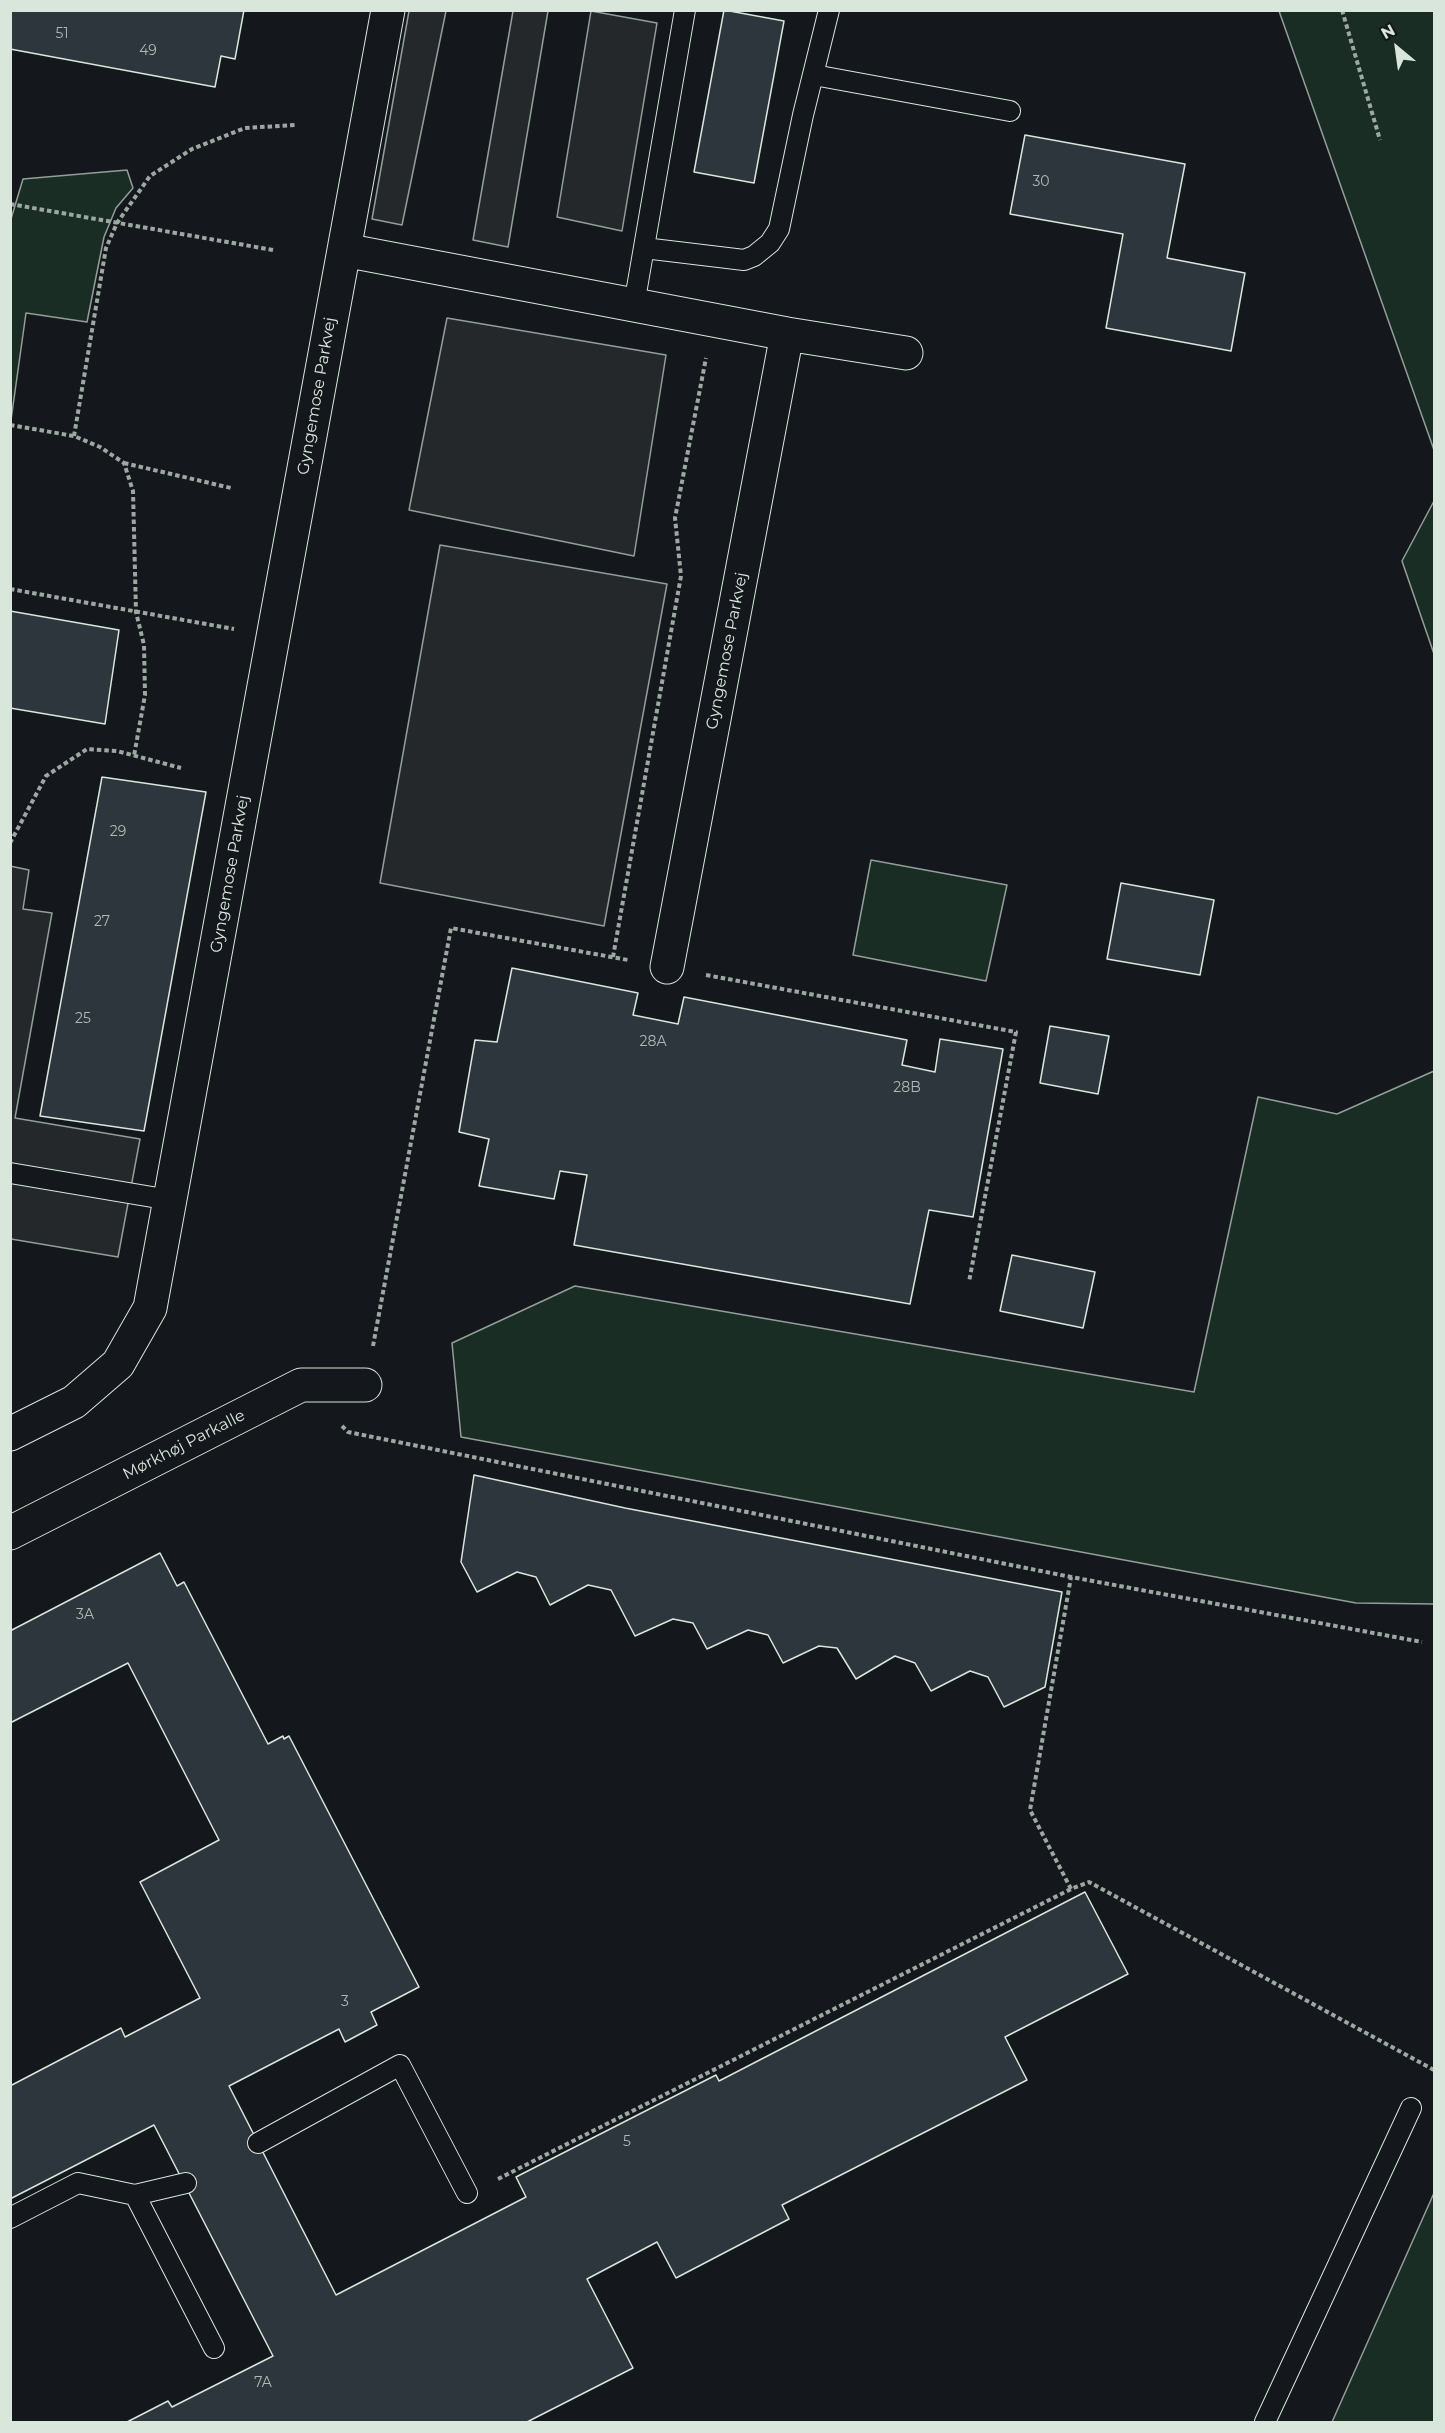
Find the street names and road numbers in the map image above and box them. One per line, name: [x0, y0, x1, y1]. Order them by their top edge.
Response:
street label: Gyngemose Parkvej: [294, 316, 340, 476]
street label: Gyngemose Parkvej: [702, 571, 752, 731]
street label: Gyngemose Parkvej: [207, 794, 253, 954]
street label: Mørkhøj Parkalle: [120, 1406, 248, 1484]

